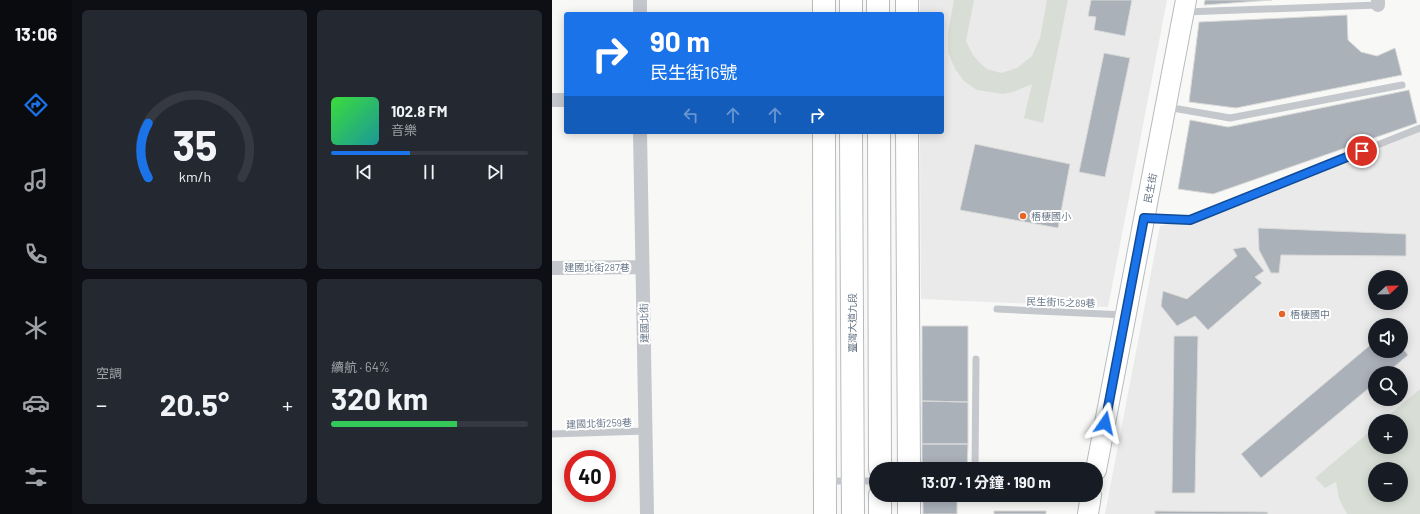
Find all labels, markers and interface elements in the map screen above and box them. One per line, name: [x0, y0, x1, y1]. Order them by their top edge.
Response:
text: 13:06: [15, 23, 57, 45]
text: 90 m: [650, 24, 710, 58]
icon: right: [584, 28, 636, 80]
text: 民生街16號: [650, 61, 738, 83]
icon: directions: [22, 91, 50, 119]
text: 102.8 FM: [391, 102, 448, 120]
icon: left: [680, 104, 702, 126]
icon: ahead: [722, 104, 744, 126]
icon: ahead: [764, 104, 786, 126]
icon: right: [806, 104, 828, 126]
text: 35: [172, 118, 217, 168]
text: 音樂: [391, 122, 417, 138]
pin: [1345, 134, 1379, 168]
icon: arrive: [1351, 140, 1373, 162]
icon: previous: [353, 161, 375, 183]
icon: pause: [418, 161, 440, 183]
icon: next: [484, 161, 506, 183]
icon: music: [22, 166, 50, 194]
text: km/h: [178, 167, 211, 184]
street label: 民生街: [1141, 172, 1159, 204]
place label: 梧棲國小: [1031, 210, 1071, 222]
marker: 梧棲國小: [1018, 211, 1028, 221]
icon: phone: [22, 240, 50, 268]
street label: 建國北街287巷: [564, 261, 630, 273]
north arrow: [1368, 270, 1408, 310]
map controls: [1368, 270, 1408, 502]
street label: 臺灣大道九段: [846, 293, 858, 353]
street label: 民生街15之89巷: [1026, 295, 1096, 309]
street label: 建國北街: [638, 303, 650, 343]
place label: 梧棲國中: [1290, 308, 1330, 320]
marker: 梧棲國中: [1277, 309, 1287, 319]
icon: climate: [22, 314, 50, 342]
button: sound: [1368, 318, 1408, 358]
text: 續航 · 64%: [331, 359, 390, 375]
text: 空調: [96, 365, 122, 381]
button: search: [1368, 366, 1408, 406]
text: 320 km: [331, 380, 428, 416]
text: 20.5°: [160, 386, 229, 422]
icon: car: [22, 389, 50, 417]
text: −: [96, 391, 107, 417]
text: +: [282, 391, 293, 417]
position arrow: [1084, 402, 1126, 444]
button: +: [1368, 414, 1408, 454]
street label: 建國北街259巷: [566, 416, 632, 430]
speed limit sign: 40: [564, 450, 616, 502]
button: −: [1368, 462, 1408, 502]
icon: filters: [22, 463, 50, 491]
text: 13:07 · 1 分鐘 · 190 m: [921, 473, 1051, 491]

